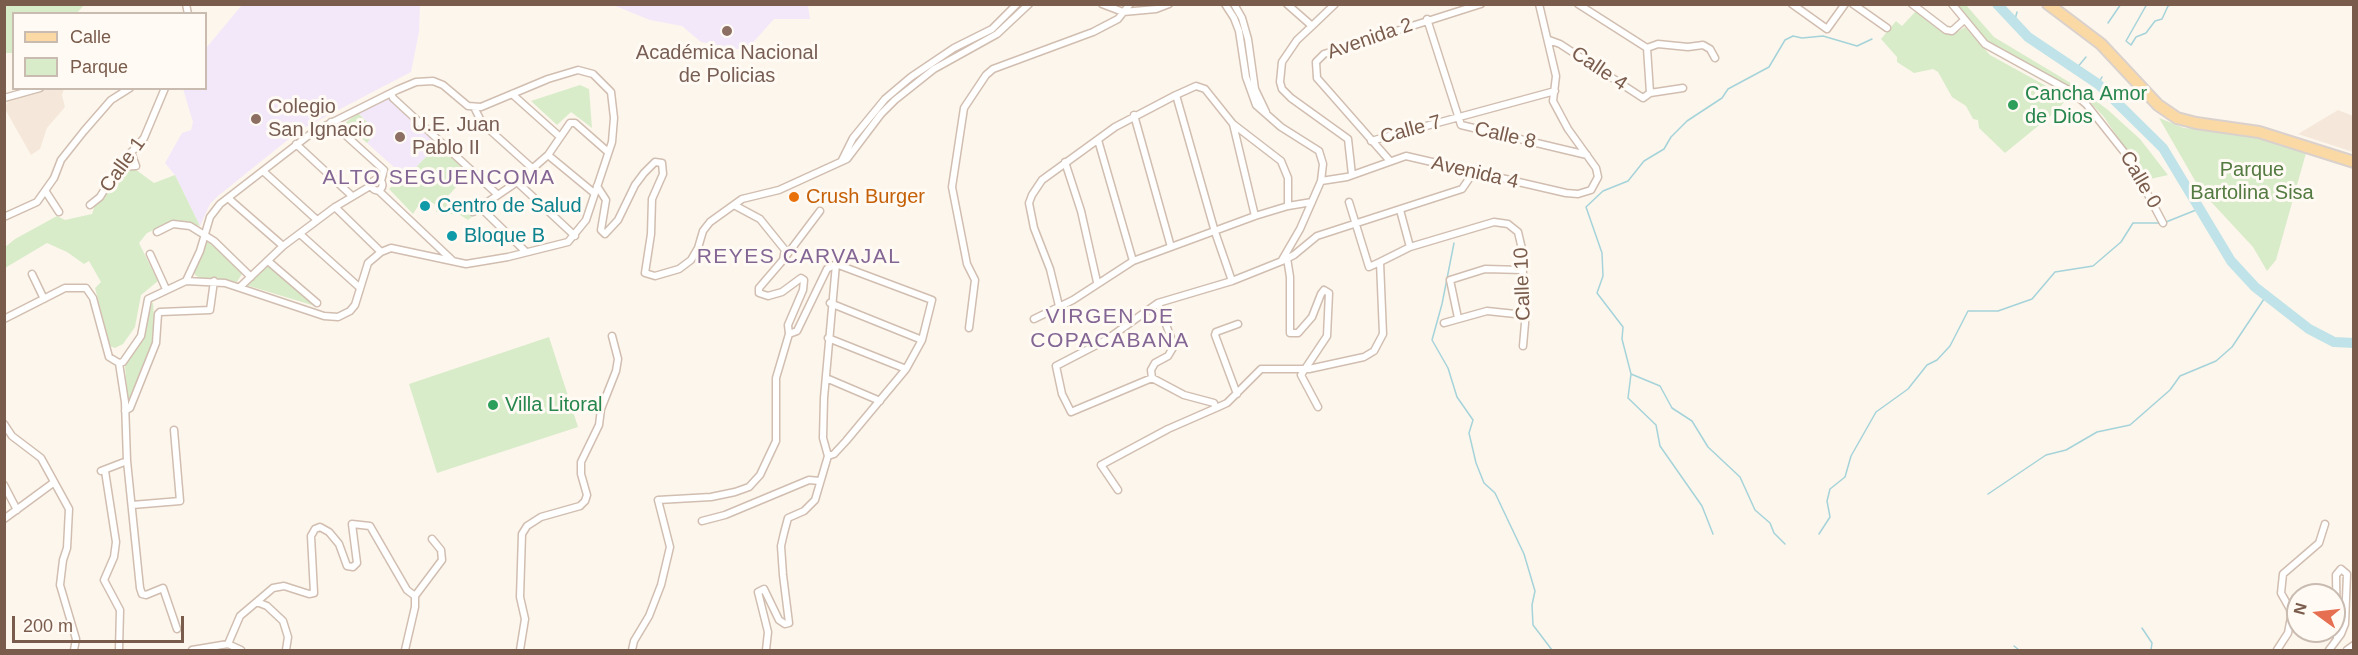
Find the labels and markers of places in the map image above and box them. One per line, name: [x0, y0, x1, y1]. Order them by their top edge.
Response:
marker: Académica Nacional de Policias: [720, 24, 734, 38]
place label: Académica Nacional de Policias: [636, 41, 818, 88]
place label: Cancha Amor de Dios: [2025, 82, 2147, 129]
place label: Colegio San Ignacio: [268, 95, 374, 142]
marker: Cancha Amor de Dios: [2006, 98, 2020, 112]
marker: Colegio San Ignacio: [249, 112, 263, 126]
place label: U.E. Juan Pablo II: [412, 113, 500, 160]
marker: U.E. Juan Pablo II: [393, 130, 407, 144]
place label: Crush Burger: [806, 185, 925, 209]
marker: Crush Burger: [787, 190, 801, 204]
place label: Centro de Salud: [437, 194, 582, 218]
marker: Centro de Salud: [418, 199, 432, 213]
place label: Bloque B: [464, 224, 545, 248]
marker: Bloque B: [445, 229, 459, 243]
place label: Villa Litoral: [505, 393, 602, 417]
marker: Villa Litoral: [486, 398, 500, 412]

